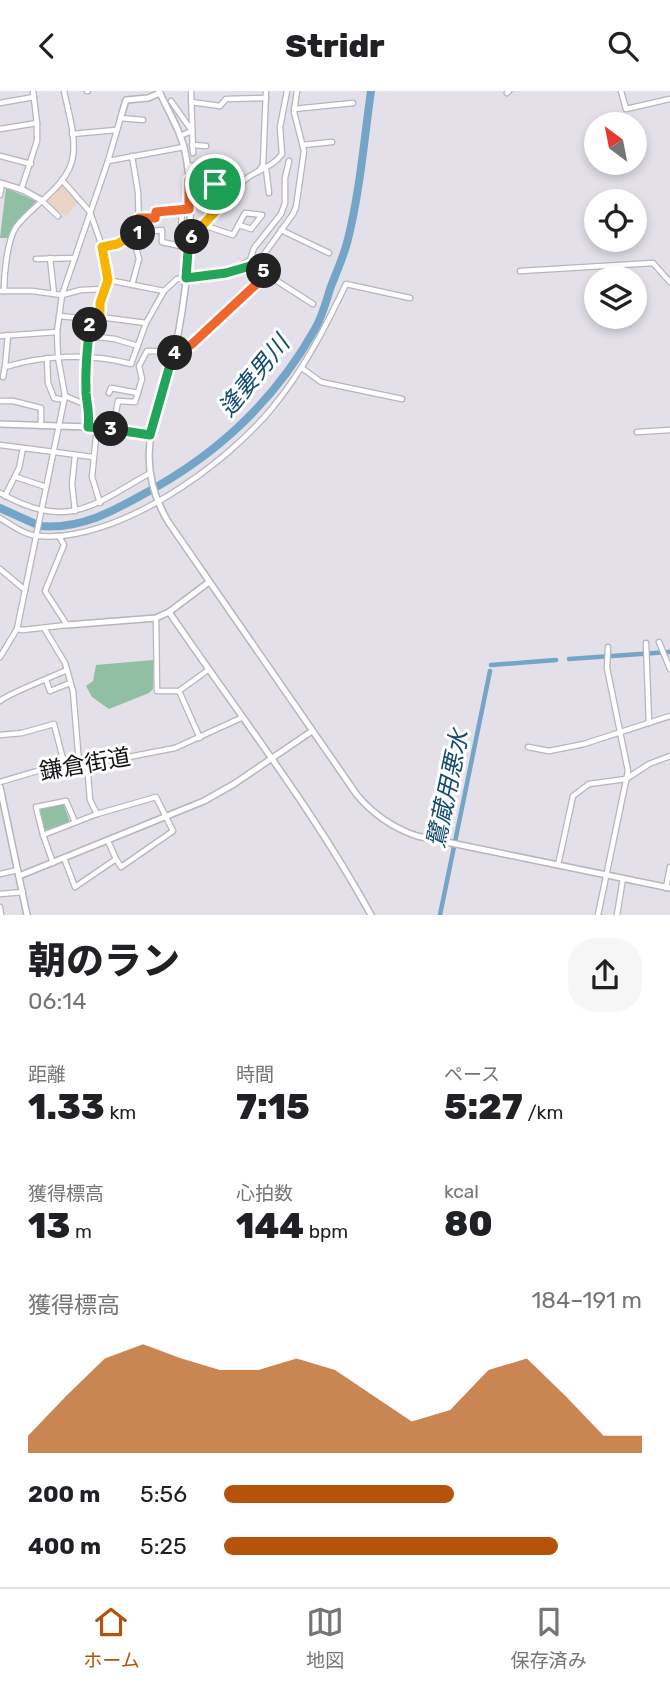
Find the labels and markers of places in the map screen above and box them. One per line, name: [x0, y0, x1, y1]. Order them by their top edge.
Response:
pin: [185, 154, 245, 214]
pin: 1: [120, 215, 156, 251]
pin: 6: [174, 219, 210, 255]
pin: 5: [246, 253, 282, 289]
pin: 2: [72, 307, 108, 343]
pin: 4: [158, 335, 192, 371]
pin: 3: [94, 411, 128, 447]

